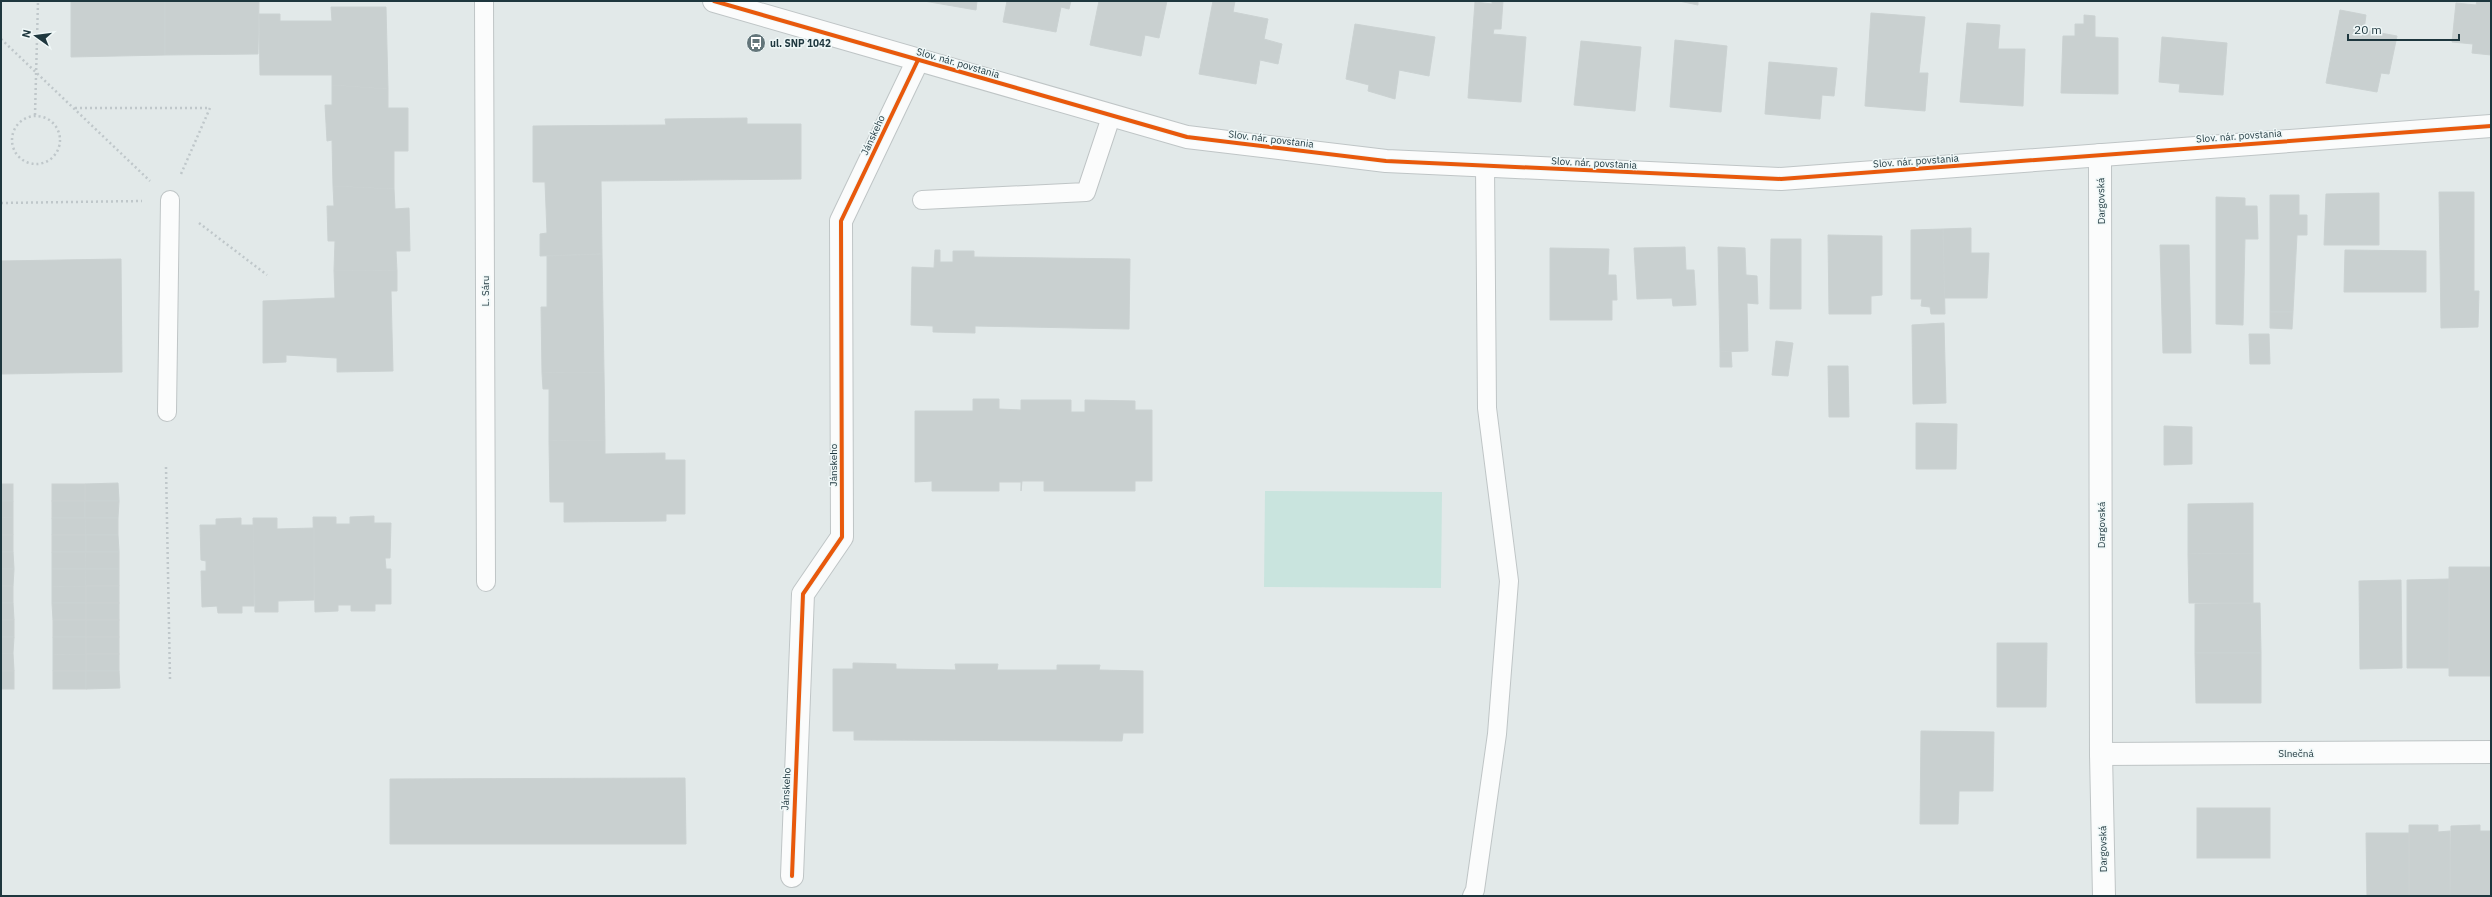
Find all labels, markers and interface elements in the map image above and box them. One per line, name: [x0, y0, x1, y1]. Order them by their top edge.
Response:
north arrow: [16, 16, 56, 56]
scale bar: [2348, 16, 2459, 42]
text: 20 m: [2354, 22, 2382, 37]
text: N: [19, 28, 34, 39]
bus stop icon: ul. SNP 1042: [745, 32, 767, 54]
place label: ul. SNP 1042: [770, 37, 831, 50]
street label: Slov. nár. povstania: [915, 45, 1002, 81]
street label: Jánskeho: [858, 112, 888, 157]
street label: Slov. nár. povstania: [2196, 126, 2283, 145]
street label: Slov. nár. povstania: [1228, 127, 1315, 151]
street label: Slov. nár. povstania: [1873, 151, 1960, 170]
street label: Slov. nár. povstania: [1551, 154, 1638, 172]
street label: Dargovská: [2094, 177, 2108, 224]
street label: L. Sáru: [479, 276, 492, 306]
street label: Jánskeho: [827, 443, 840, 486]
street label: Dargovská: [2095, 501, 2108, 548]
street label: Slnečná: [2278, 747, 2315, 760]
street label: Jánskeho: [778, 767, 794, 811]
street label: Dargovská: [2096, 825, 2110, 872]

